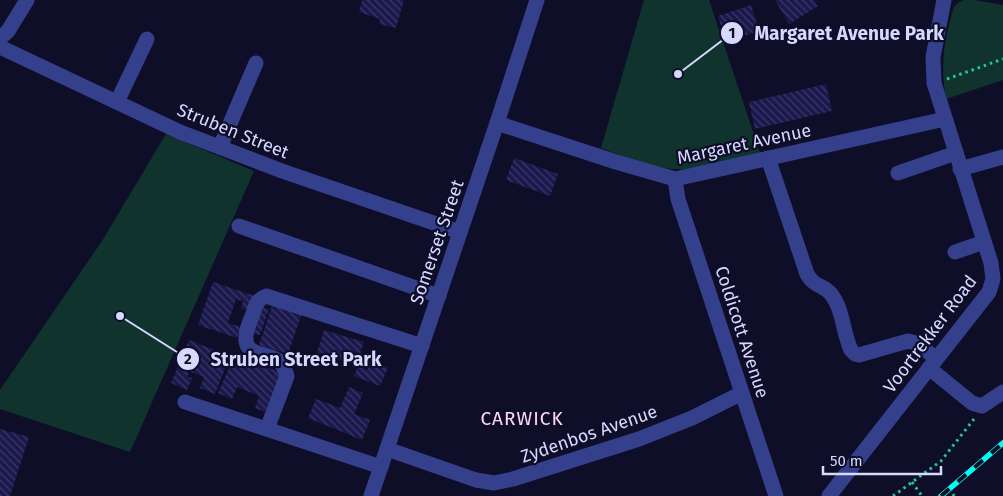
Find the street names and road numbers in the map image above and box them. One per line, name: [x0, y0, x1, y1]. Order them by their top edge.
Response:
street label: Struben Street: [174, 99, 292, 164]
street label: Margaret Avenue: [675, 119, 813, 169]
street label: Somerset Street: [405, 176, 469, 307]
street label: Coldicott Avenue: [710, 263, 774, 401]
street label: Voortrekker Road: [879, 271, 981, 397]
street label: Zydenbos Avenue: [518, 400, 660, 468]

